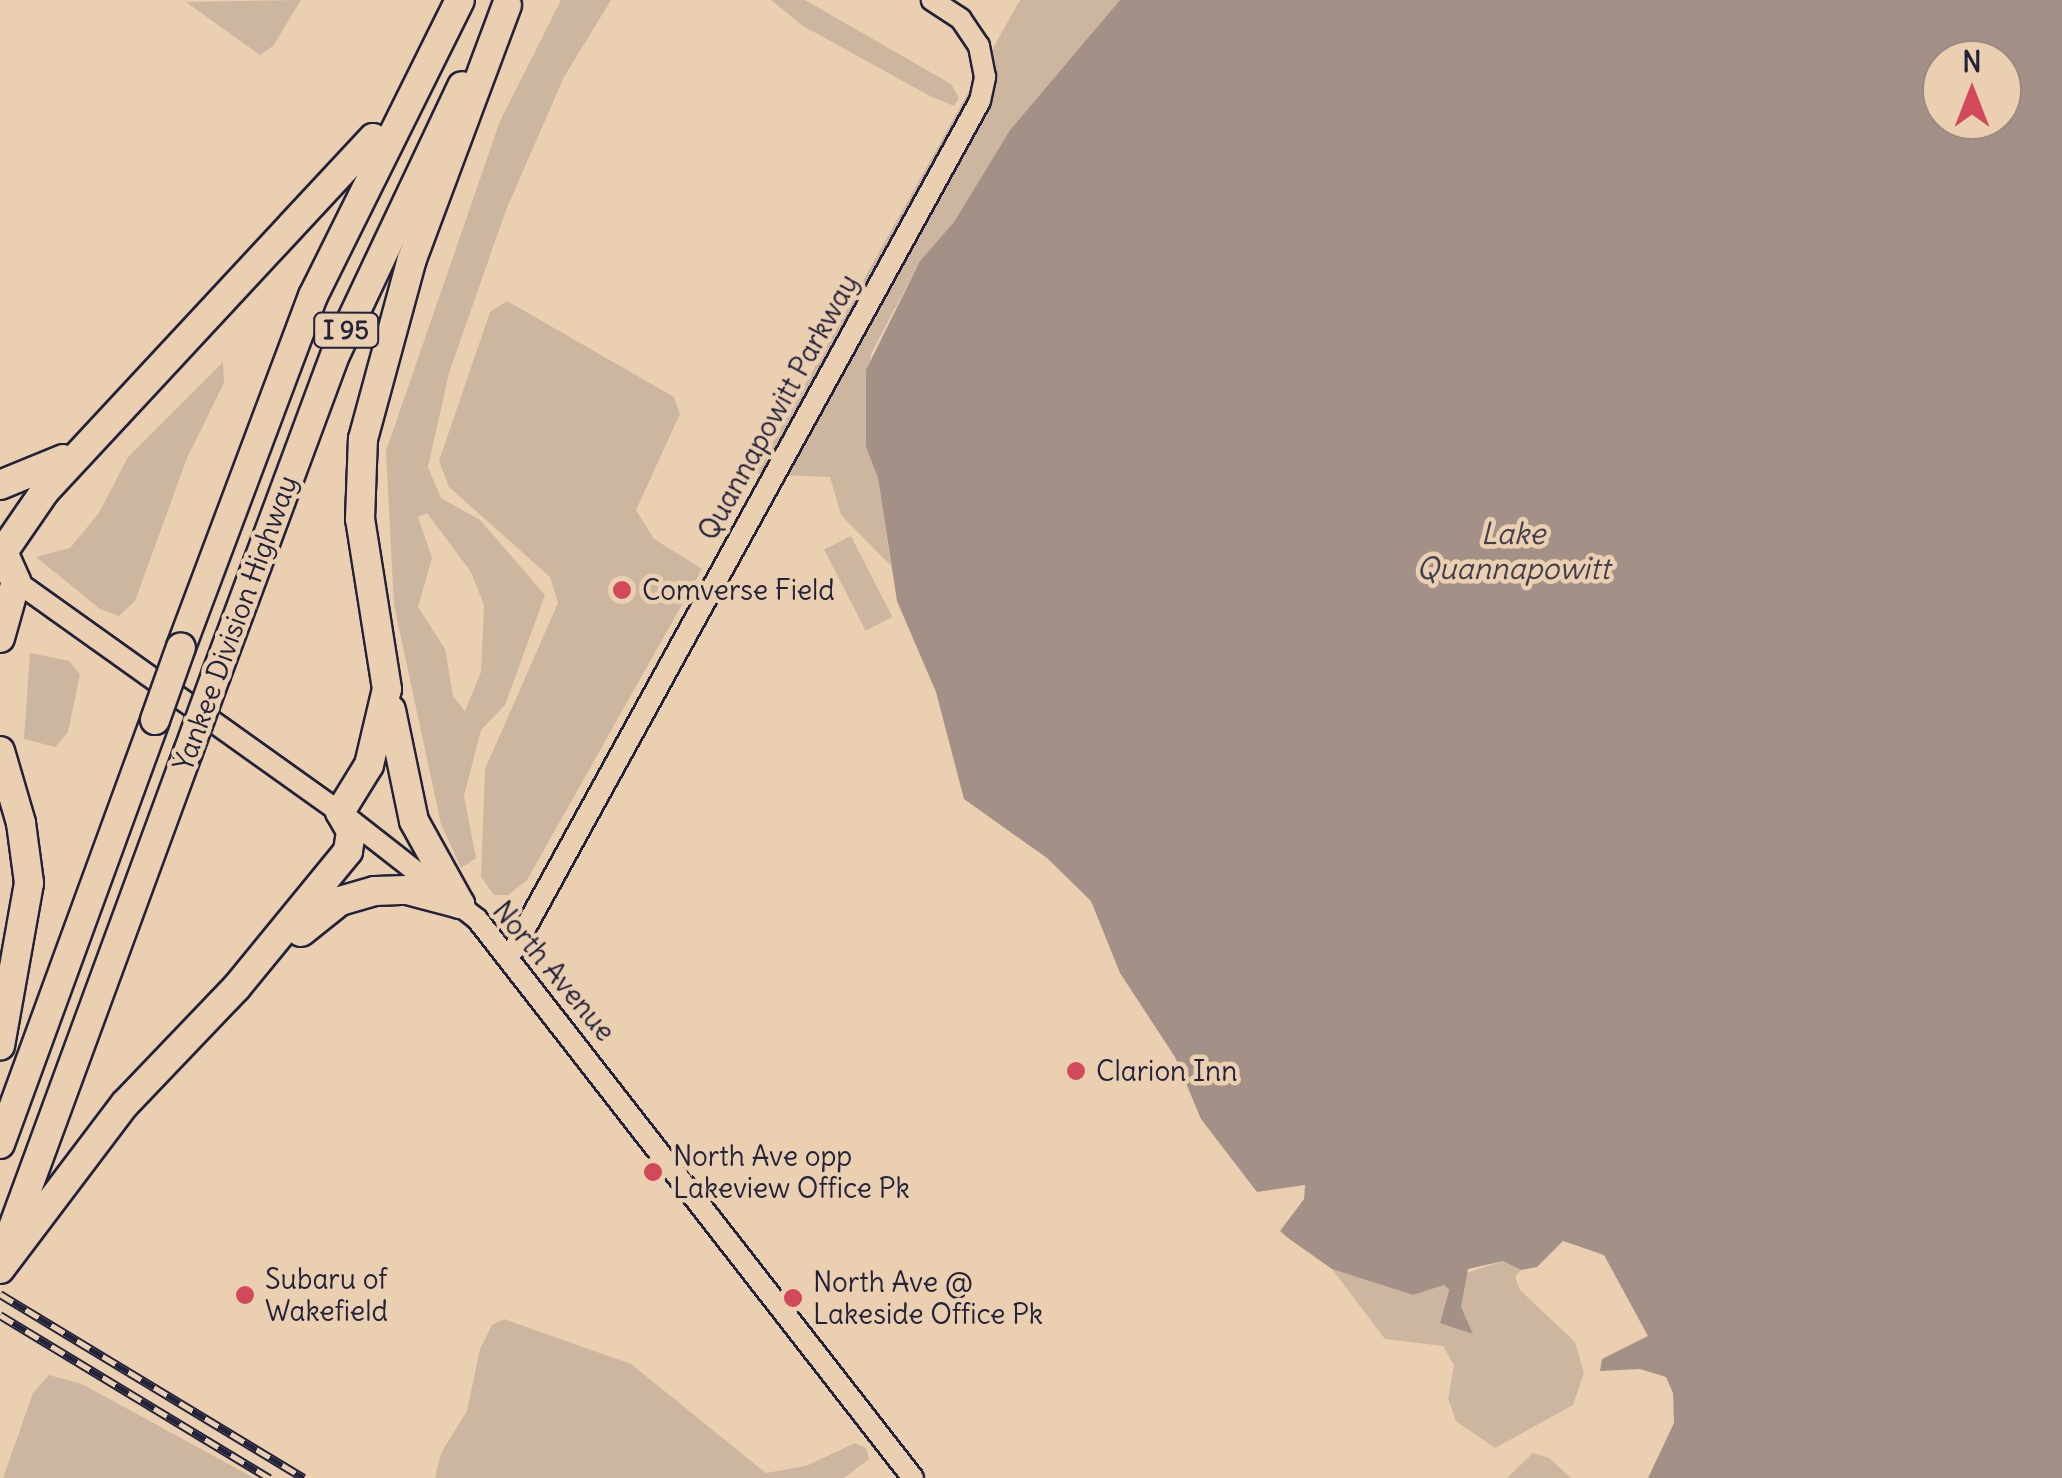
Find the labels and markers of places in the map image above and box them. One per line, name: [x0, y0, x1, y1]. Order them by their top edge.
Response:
place label: Comverse Field: [642, 573, 835, 607]
marker: Comverse Field: [611, 579, 633, 601]
place label: Clarion Inn: [1096, 1054, 1237, 1088]
marker: Clarion Inn: [1065, 1060, 1087, 1082]
place label: North Ave opp Lakeview Office Pk: [673, 1139, 910, 1205]
marker: North Ave opp Lakeview Office Pk: [642, 1161, 664, 1183]
place label: Subaru of Wakefield: [265, 1262, 388, 1328]
place label: North Ave @ Lakeside Office Pk: [813, 1265, 1043, 1331]
marker: Subaru of Wakefield: [234, 1284, 256, 1306]
marker: North Ave @ Lakeside Office Pk: [782, 1287, 804, 1309]

